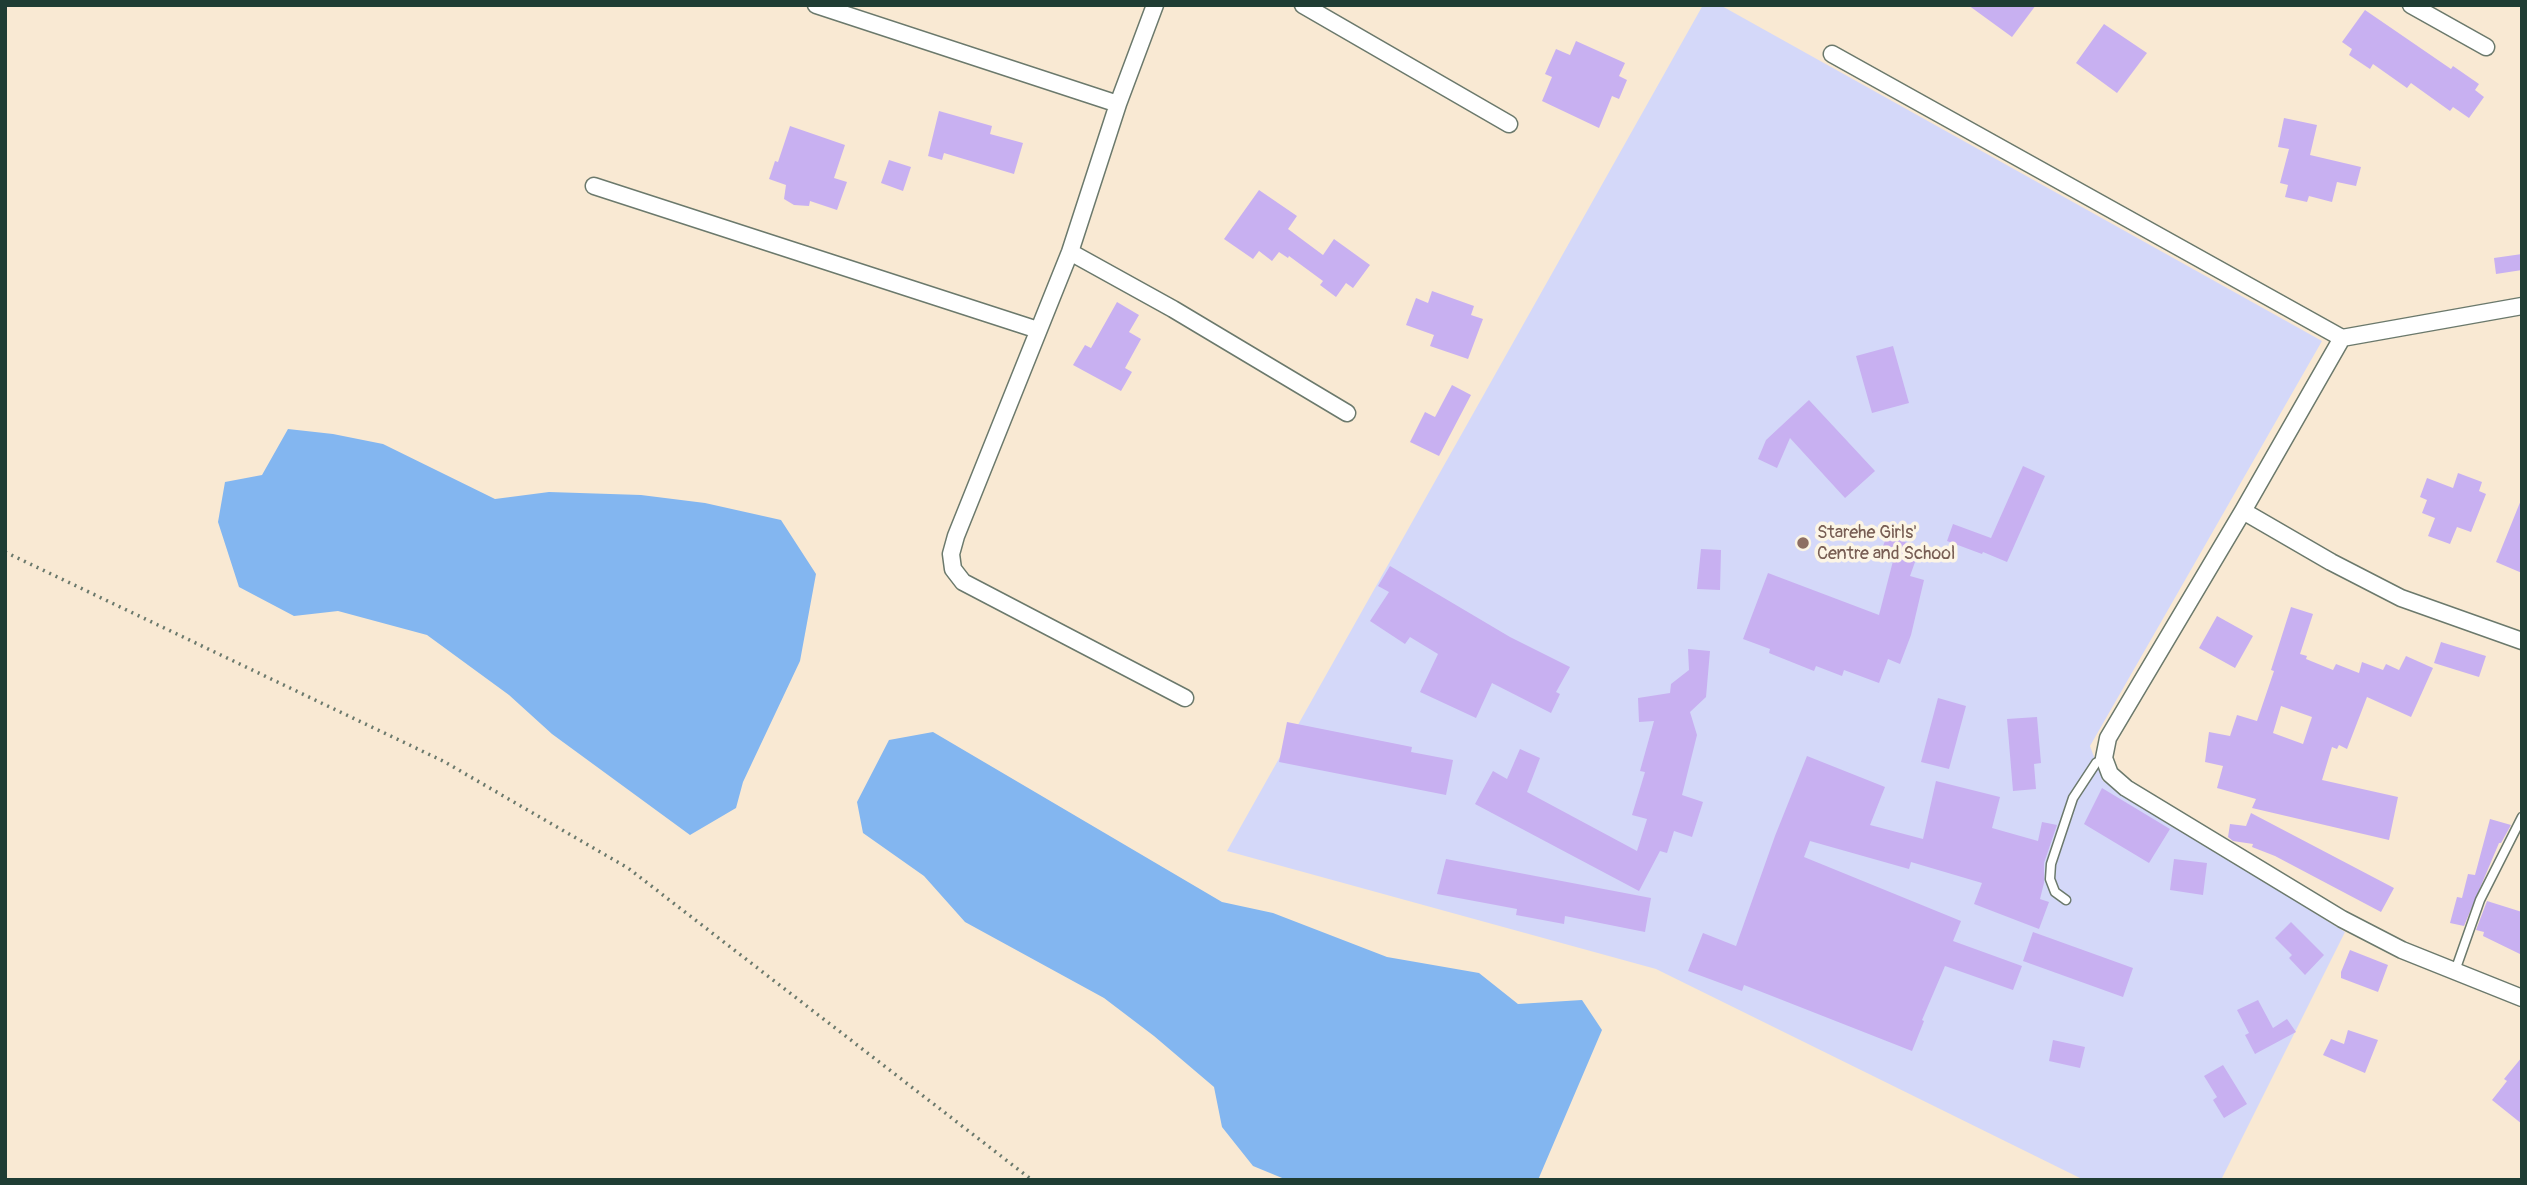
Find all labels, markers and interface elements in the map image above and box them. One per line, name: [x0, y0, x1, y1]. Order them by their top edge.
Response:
place label: Starehe Girls' Centre and School: [1817, 522, 1955, 564]
marker: Starehe Girls' Centre and School: [1795, 535, 1811, 551]

